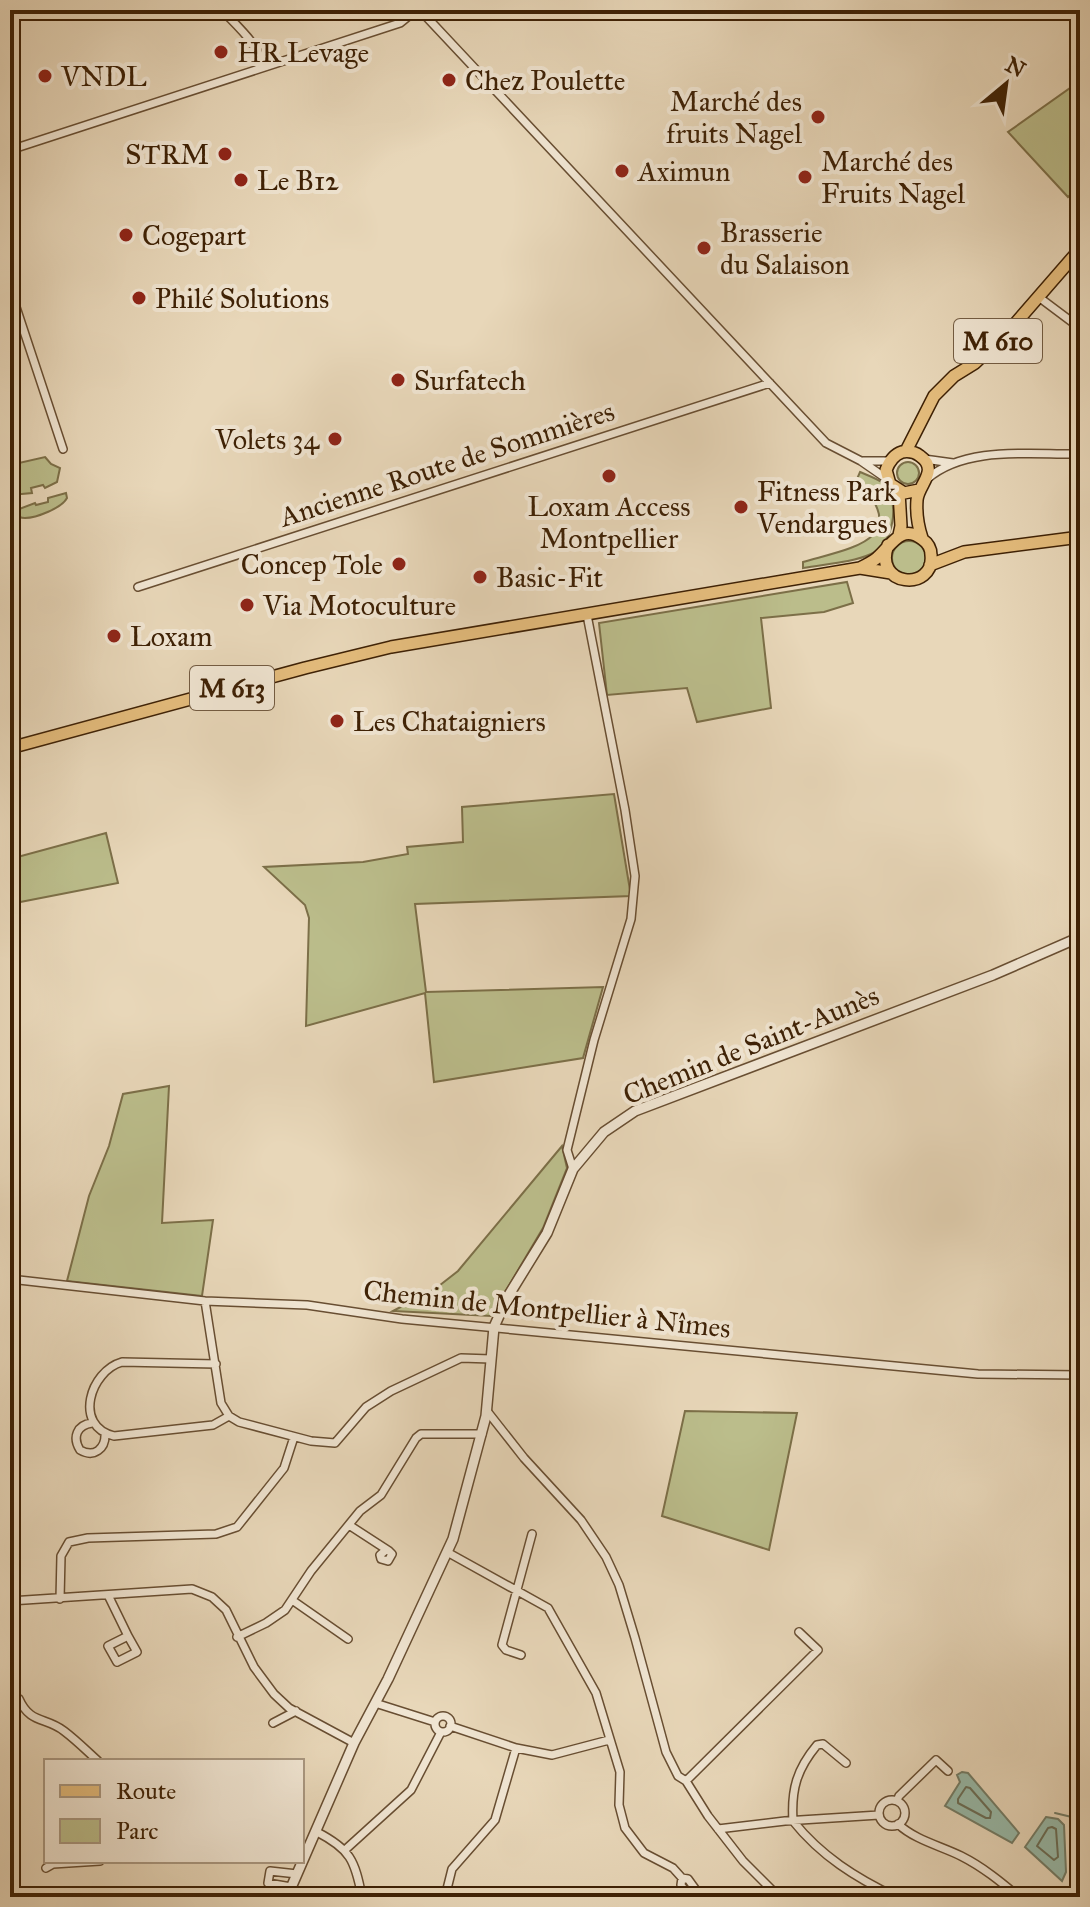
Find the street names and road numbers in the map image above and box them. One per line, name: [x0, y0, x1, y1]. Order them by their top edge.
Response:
road number: M 610: [954, 319, 1042, 363]
street label: Ancienne Route de Sommières: [274, 393, 619, 535]
road number: M 613: [190, 666, 274, 710]
street label: Chemin de Saint-Aunès: [618, 978, 884, 1112]
street label: Chemin de Montpellier à Nîmes: [362, 1272, 732, 1346]

